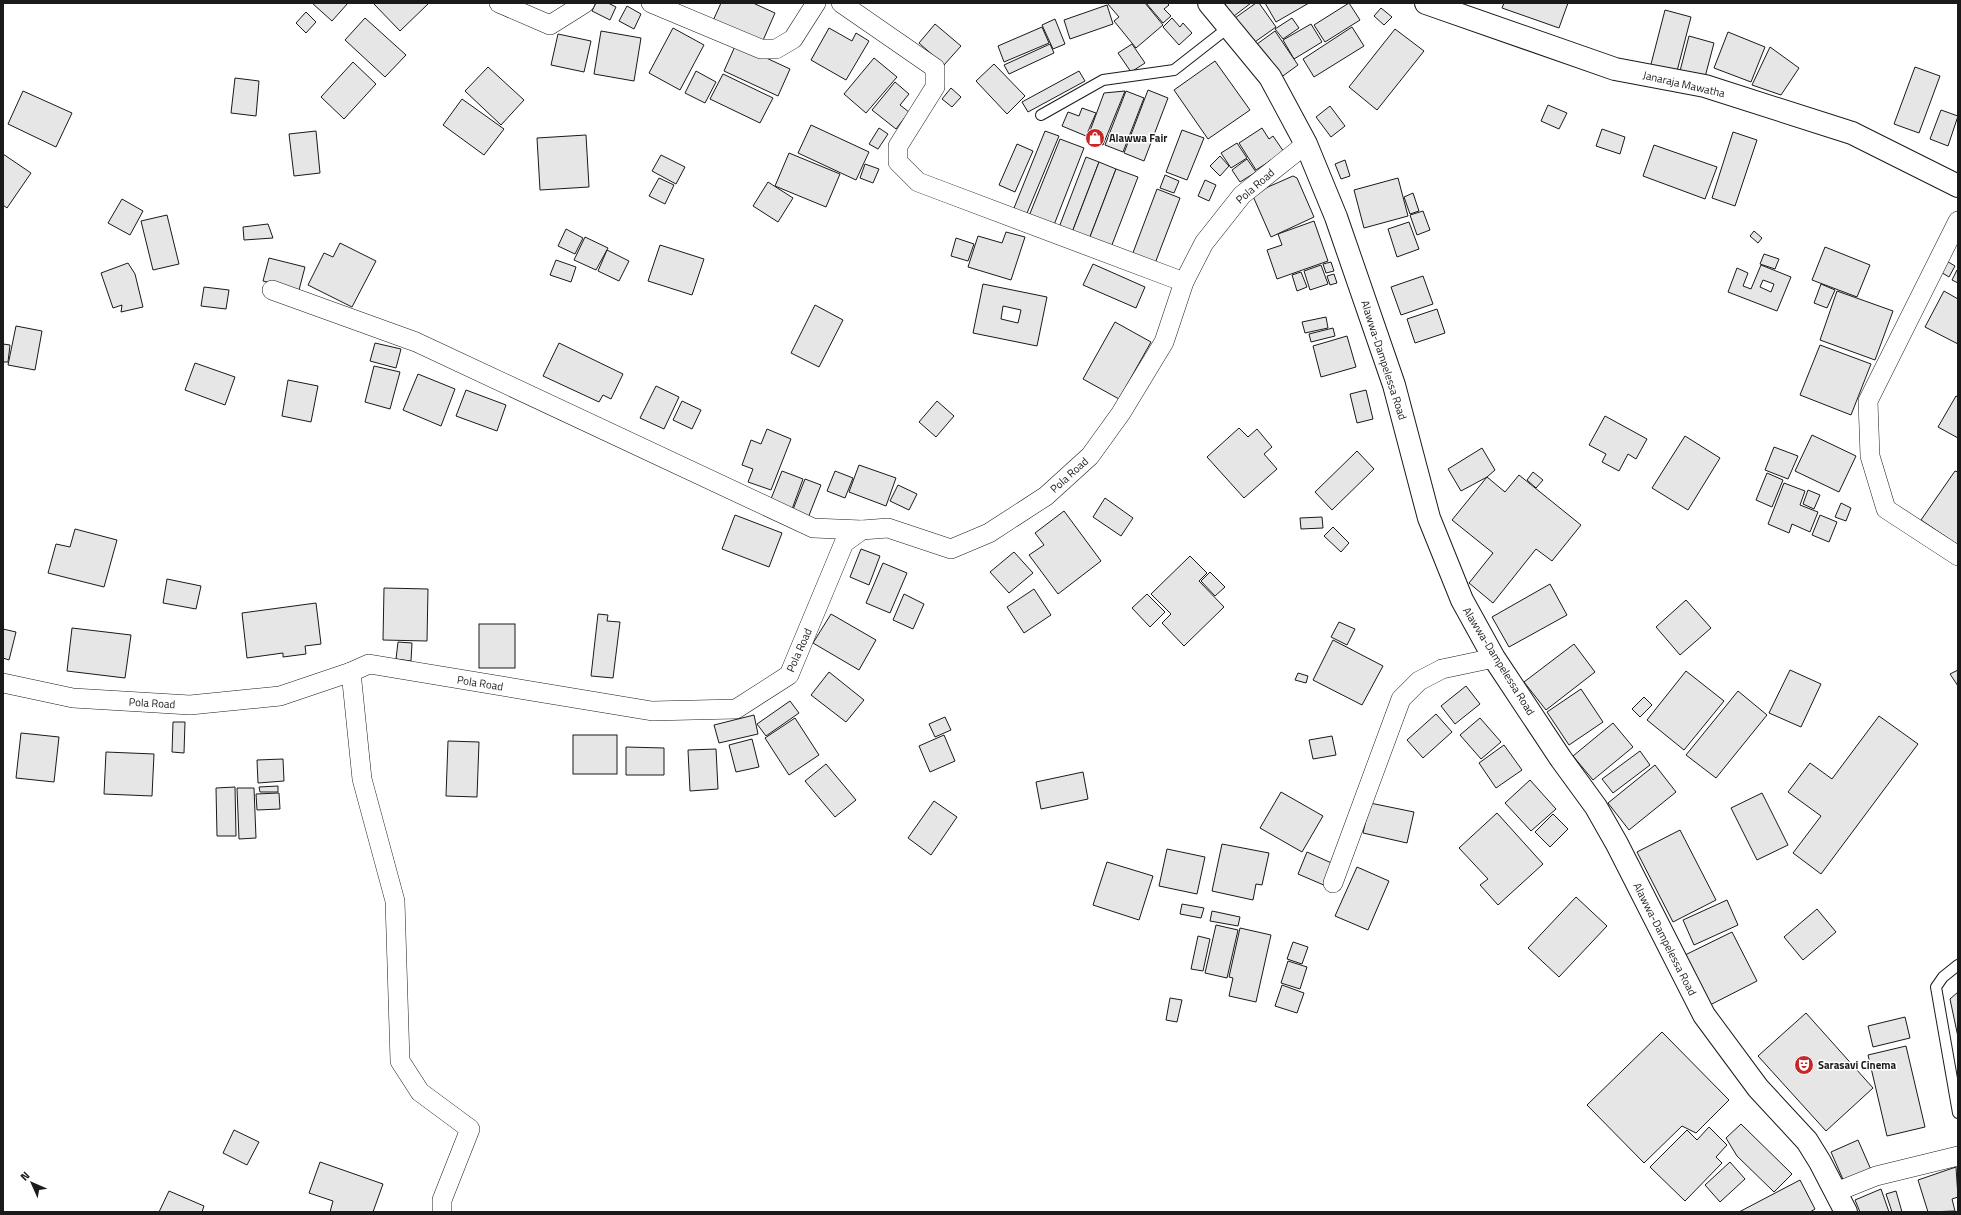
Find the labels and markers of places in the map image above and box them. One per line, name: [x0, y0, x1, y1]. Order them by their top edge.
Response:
shop icon: Alawwa Fair: [1084, 127, 1106, 149]
place label: Alawwa Fair: [1109, 130, 1167, 146]
theatre icon: Sarasavi Cinema: [1793, 1054, 1815, 1076]
place label: Sarasavi Cinema: [1818, 1057, 1897, 1073]

